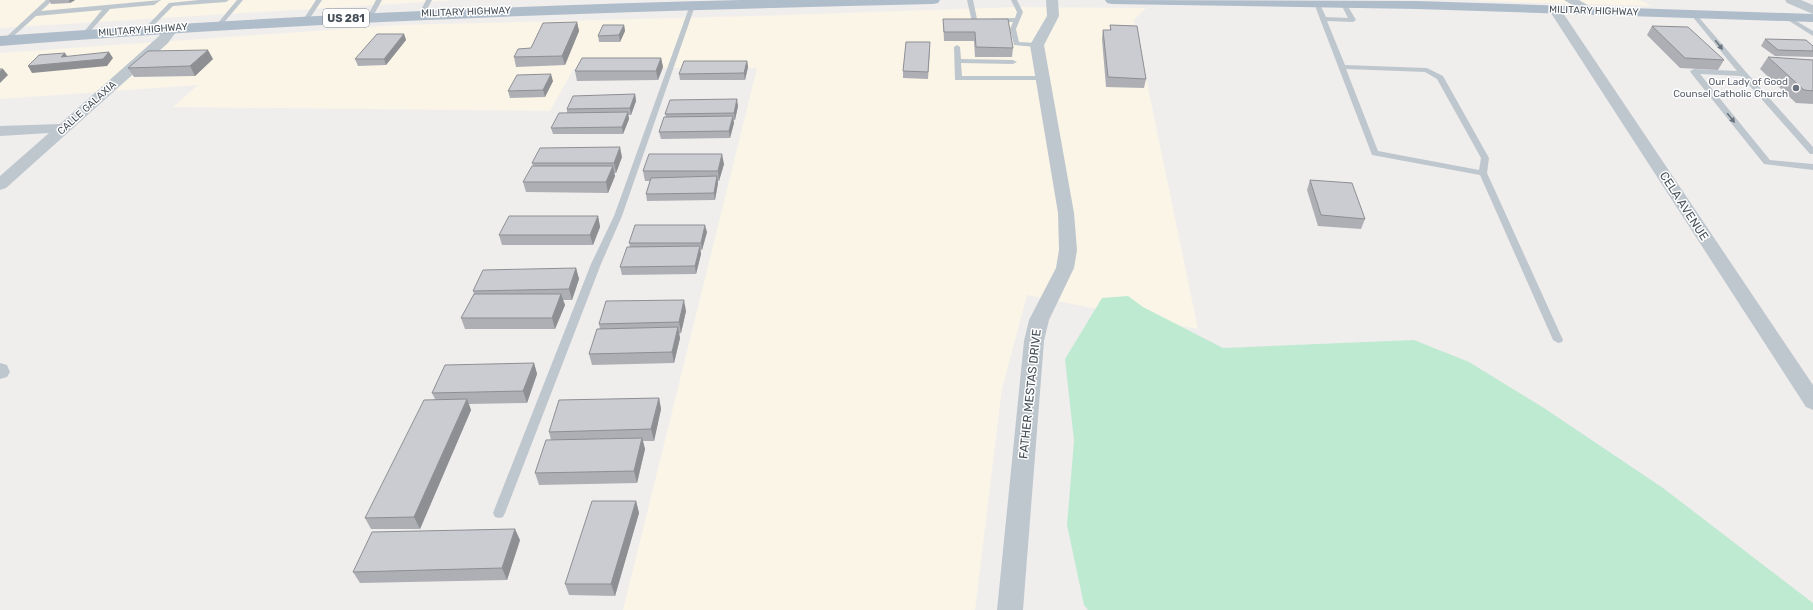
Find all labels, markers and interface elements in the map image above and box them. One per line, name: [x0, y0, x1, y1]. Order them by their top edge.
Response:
street label: MILITARY HIGHWAY: [1549, 3, 1640, 19]
street label: MILITARY HIGHWAY: [421, 4, 512, 20]
road number: US 281: [323, 9, 369, 27]
street label: MILITARY HIGHWAY: [98, 21, 189, 39]
one-way arrow: [1714, 39, 1723, 50]
place label: Our Lady of Good Counsel Catholic Church: [1673, 76, 1788, 100]
street label: CALLE GALAXIA: [55, 78, 119, 137]
marker: Our Lady of Good Counsel Catholic Church: [1791, 83, 1801, 93]
one-way arrow: [1727, 113, 1736, 124]
street label: CELA AVENUE: [1657, 169, 1711, 243]
street label: FATHER MESTAS DRIVE: [1016, 328, 1044, 460]

